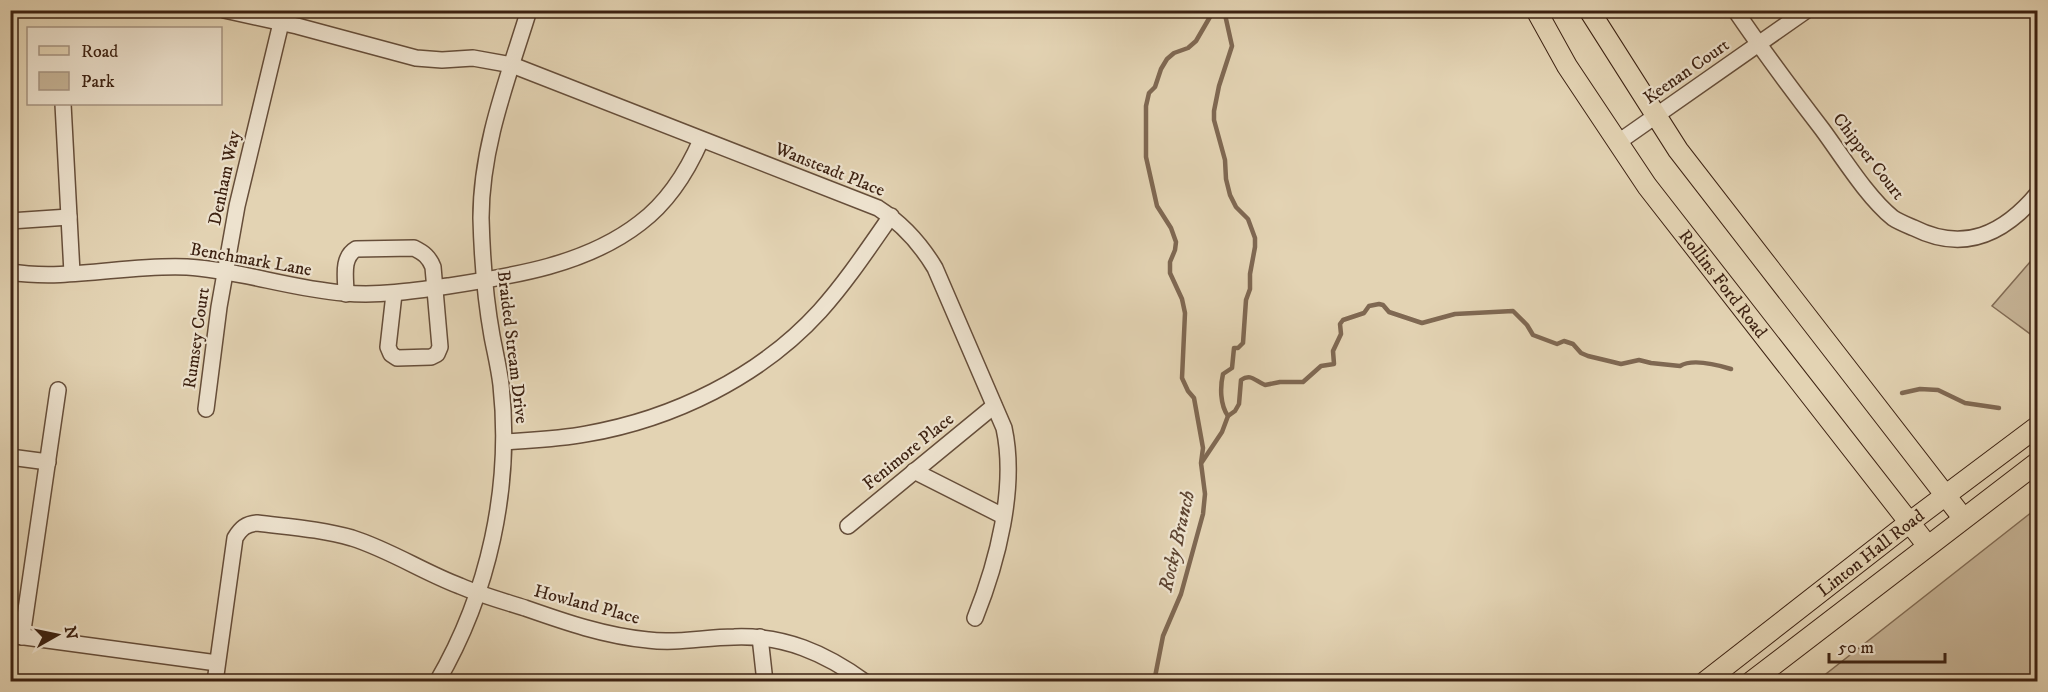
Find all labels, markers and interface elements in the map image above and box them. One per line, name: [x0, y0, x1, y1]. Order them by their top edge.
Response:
legend: [27, 27, 222, 105]
street label: Keenan Court: [1639, 34, 1734, 109]
text: Road: [81, 41, 118, 63]
text: Park: [81, 71, 115, 93]
street label: Chipper Court: [1828, 109, 1909, 205]
street label: Denham Way: [204, 128, 246, 228]
street label: Wansteadt Place: [771, 138, 888, 202]
street label: Rollins Ford Road: [1673, 226, 1771, 343]
street label: Benchmark Lane: [188, 238, 313, 282]
street label: Braided Stream Drive: [492, 269, 532, 425]
street label: Rumsey Court: [179, 286, 215, 390]
street label: Fenimore Place: [859, 408, 959, 495]
water label: Rocky Branch: [1153, 488, 1201, 595]
street label: Linton Hall Road: [1813, 505, 1929, 602]
street label: Howland Place: [531, 580, 642, 630]
north arrow: [27, 605, 87, 665]
text: N: [60, 625, 82, 641]
scale bar: [1829, 626, 1944, 664]
text: 50 m: [1838, 637, 1874, 659]

